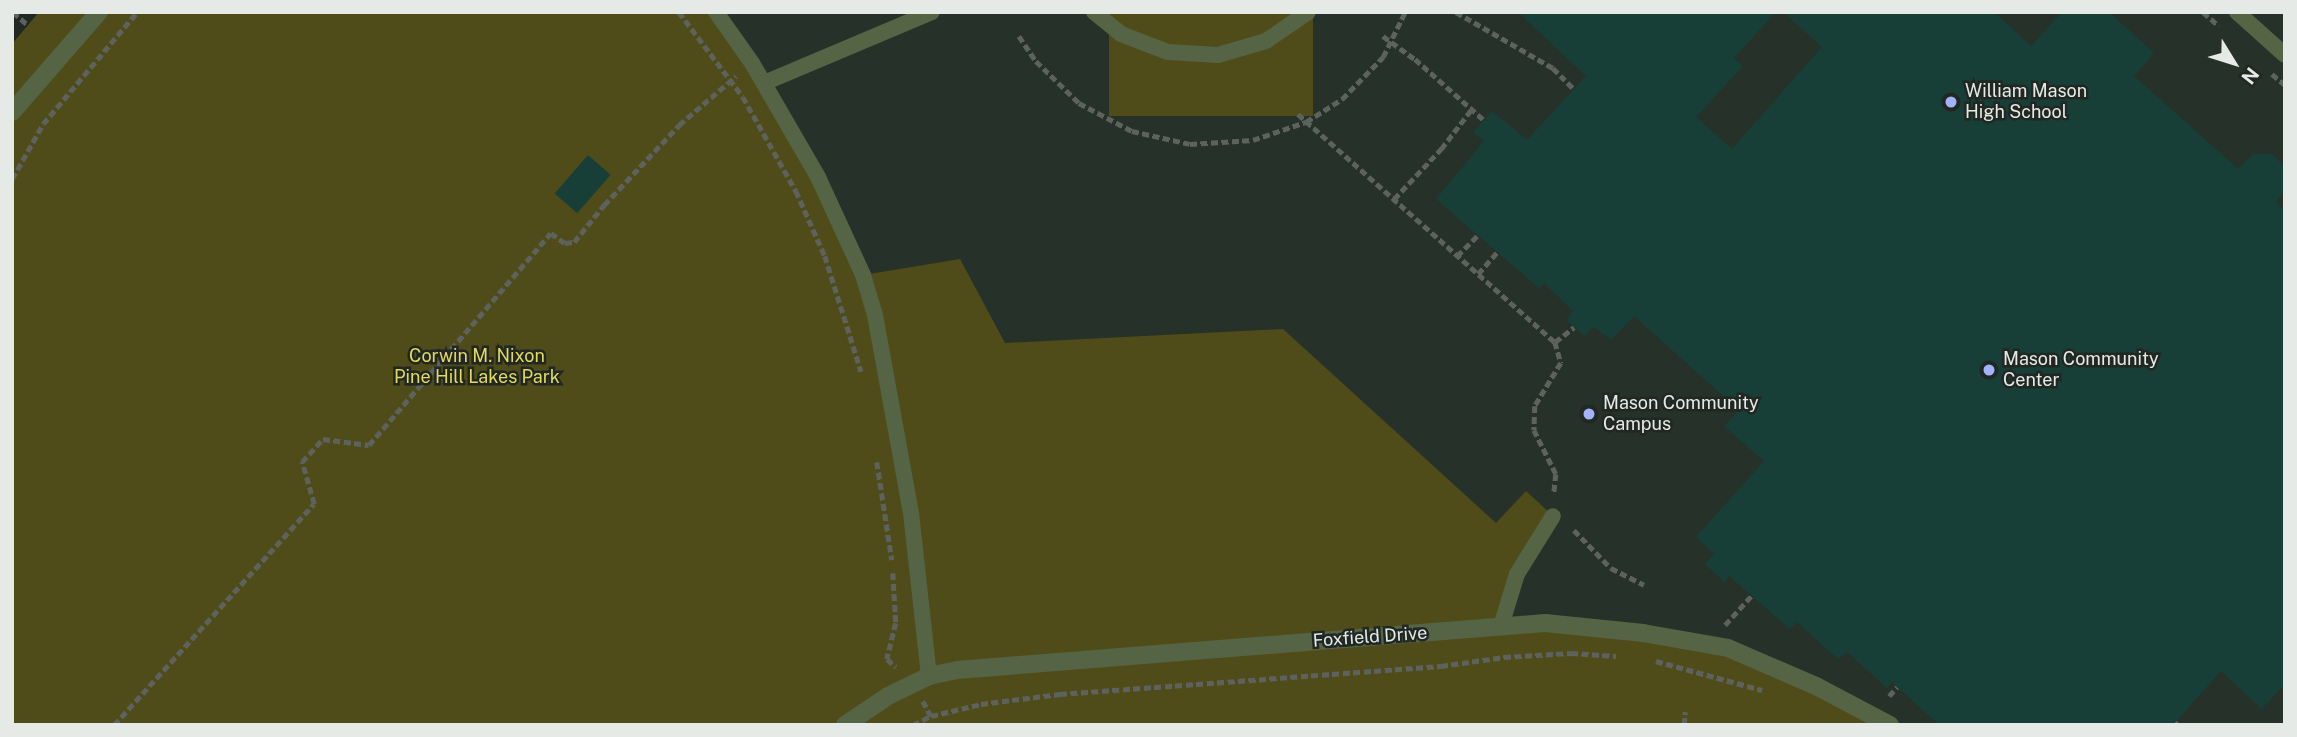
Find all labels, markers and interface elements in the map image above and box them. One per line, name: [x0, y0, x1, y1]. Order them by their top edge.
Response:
north arrow: [2199, 28, 2269, 98]
text: N: [2237, 63, 2264, 89]
place label: William Mason High School: [1965, 81, 2087, 124]
marker: William Mason High School: [1943, 94, 1959, 110]
park label: Corwin M. Nixon Pine Hill Lakes Park: [394, 346, 560, 388]
place label: Mason Community Center: [2003, 349, 2159, 392]
marker: Mason Community Center: [1981, 362, 1997, 378]
place label: Mason Community Campus: [1603, 393, 1759, 436]
marker: Mason Community Campus: [1581, 406, 1597, 422]
street label: Foxfield Drive: [1312, 622, 1428, 652]

